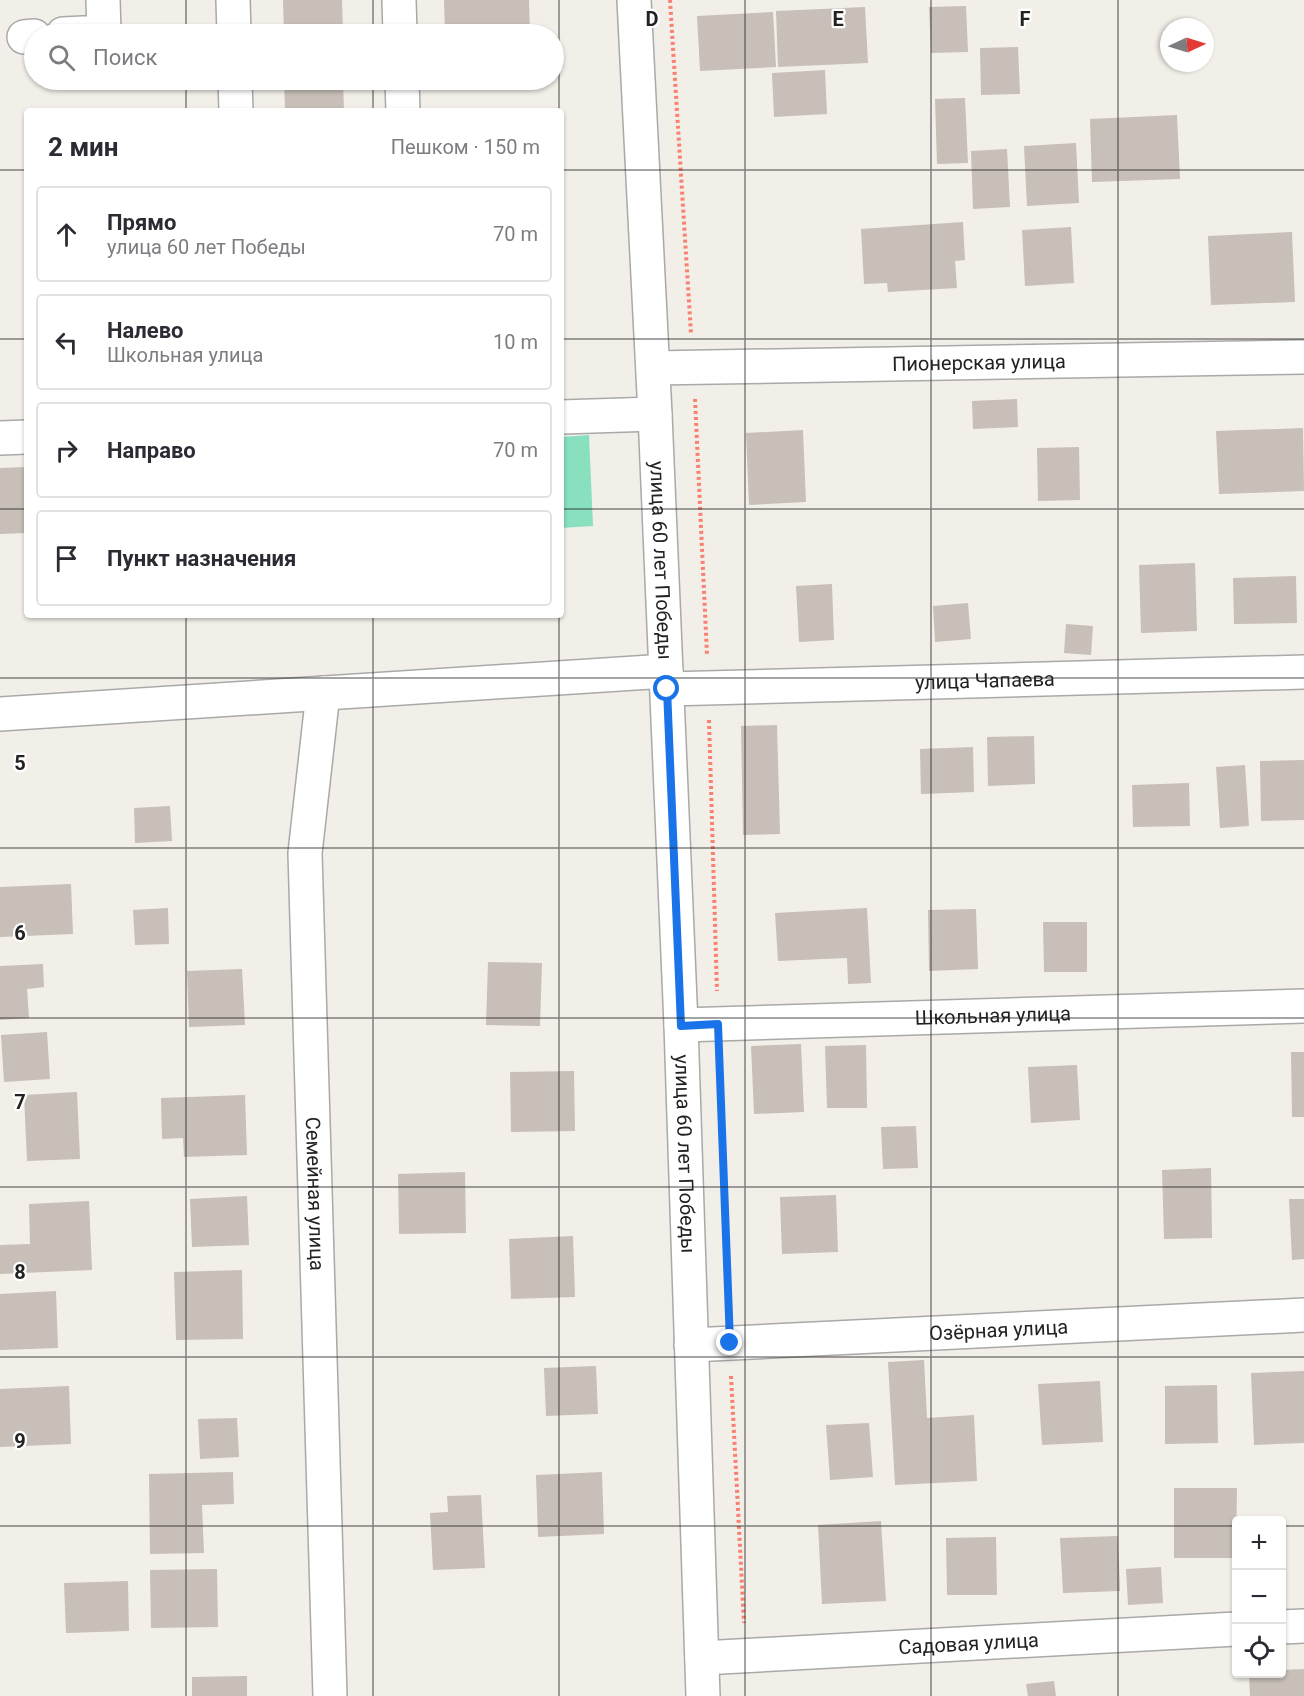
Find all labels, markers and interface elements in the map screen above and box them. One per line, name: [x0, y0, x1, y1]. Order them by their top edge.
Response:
text: D: [646, 7, 659, 31]
text: E: [832, 7, 844, 31]
text: F: [1020, 7, 1031, 31]
north arrow: [1160, 18, 1214, 72]
search box: [24, 24, 564, 90]
icon: search: [45, 41, 78, 74]
text: Поиск: [93, 45, 157, 70]
text: 2 мин: [48, 132, 119, 162]
text: Пешком · 150 m: [391, 135, 540, 159]
text: Прямо: [107, 210, 176, 235]
icon: ahead: [50, 218, 83, 251]
text: 70 m: [493, 222, 538, 246]
text: улица 60 лет Победы: [107, 235, 306, 259]
text: Налево: [107, 318, 184, 343]
icon: left: [50, 326, 83, 359]
text: 10 m: [493, 330, 538, 354]
text: Школьная улица: [107, 343, 263, 367]
street label: Пионерская улица: [892, 349, 1066, 376]
icon: right: [50, 434, 83, 467]
text: Направо: [107, 438, 196, 463]
text: 70 m: [493, 438, 538, 462]
street label: улица 60 лет Победы: [645, 460, 677, 660]
icon: arrive: [50, 542, 83, 575]
text: Пункт назначения: [107, 546, 296, 571]
street label: улица Чапаева: [915, 667, 1055, 694]
route start: [653, 675, 679, 701]
text: 5: [14, 751, 26, 775]
text: 6: [14, 921, 26, 945]
street label: Школьная улица: [914, 1001, 1071, 1030]
street label: улица 60 лет Победы: [670, 1054, 700, 1254]
text: 7: [14, 1090, 26, 1114]
street label: Семейная улица: [301, 1117, 329, 1271]
text: 8: [14, 1260, 26, 1284]
street label: Озёрная улица: [929, 1315, 1069, 1345]
route end: [716, 1329, 742, 1355]
text: 9: [14, 1429, 26, 1453]
map controls: [1232, 1516, 1286, 1678]
button: +: [1232, 1516, 1286, 1570]
button: −: [1232, 1570, 1286, 1624]
button: locate: [1232, 1624, 1286, 1678]
street label: Садовая улица: [898, 1628, 1039, 1659]

